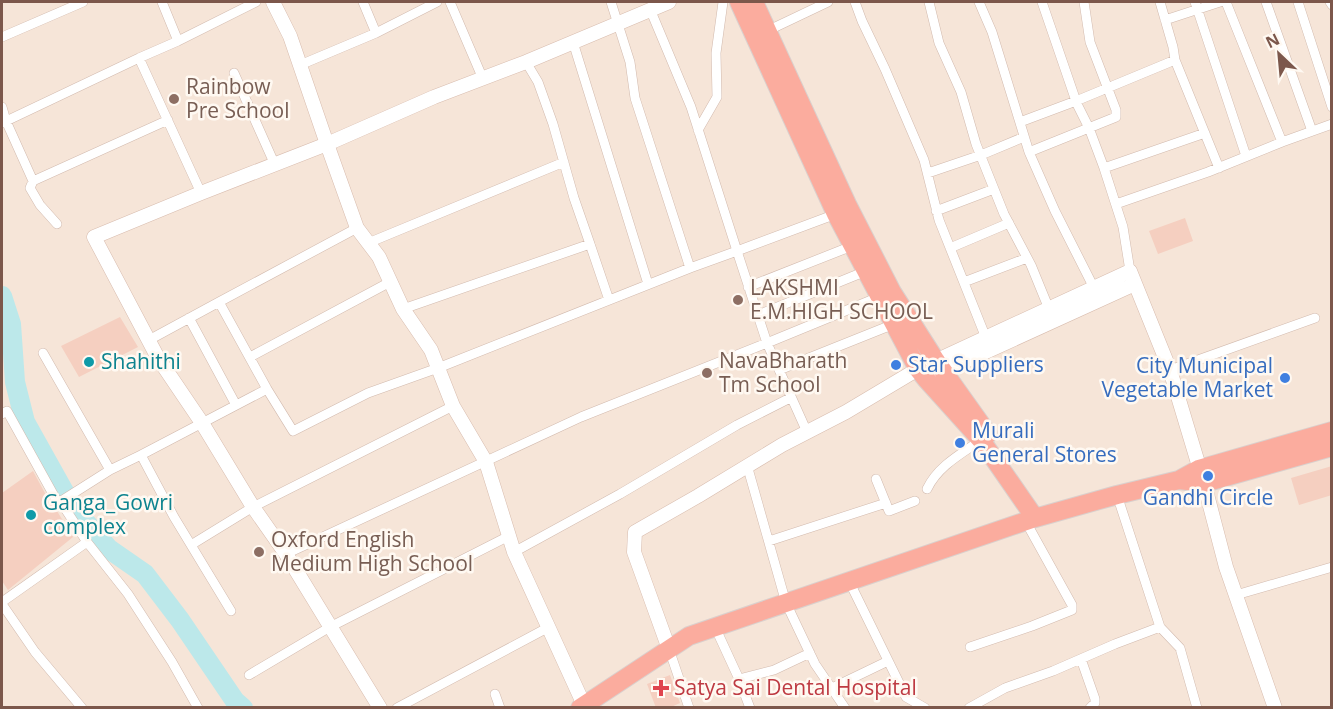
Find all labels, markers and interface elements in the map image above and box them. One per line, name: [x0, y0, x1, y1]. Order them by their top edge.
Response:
north arrow: [1249, 24, 1309, 84]
text: N: [1262, 28, 1283, 53]
place label: Rainbow Pre School: [186, 72, 289, 124]
marker: Rainbow Pre School: [167, 92, 181, 106]
place label: LAKSHMI E.M.HIGH SCHOOL: [750, 273, 933, 325]
marker: LAKSHMI E.M.HIGH SCHOOL: [731, 293, 745, 307]
place label: NavaBharath Tm School: [719, 346, 847, 398]
place label: Shahithi: [101, 347, 181, 375]
place label: Star Suppliers: [908, 350, 1044, 378]
place label: City Municipal Vegetable Market: [1101, 351, 1273, 403]
marker: Shahithi: [82, 355, 96, 369]
marker: Star Suppliers: [889, 358, 903, 372]
marker: NavaBharath Tm School: [700, 366, 714, 380]
marker: City Municipal Vegetable Market: [1278, 371, 1292, 385]
place label: Murali General Stores: [972, 416, 1117, 468]
marker: Murali General Stores: [953, 436, 967, 450]
marker: Gandhi Circle: [1201, 469, 1215, 483]
place label: Gandhi Circle: [1143, 483, 1273, 511]
place label: Ganga_Gowri complex: [43, 488, 173, 540]
marker: Ganga_Gowri complex: [24, 508, 38, 522]
place label: Oxford English Medium High School: [271, 525, 473, 577]
marker: Oxford English Medium High School: [252, 545, 266, 559]
place label: Satya Sai Dental Hospital: [674, 673, 917, 701]
marker: Satya Sai Dental Hospital: [652, 679, 670, 697]

